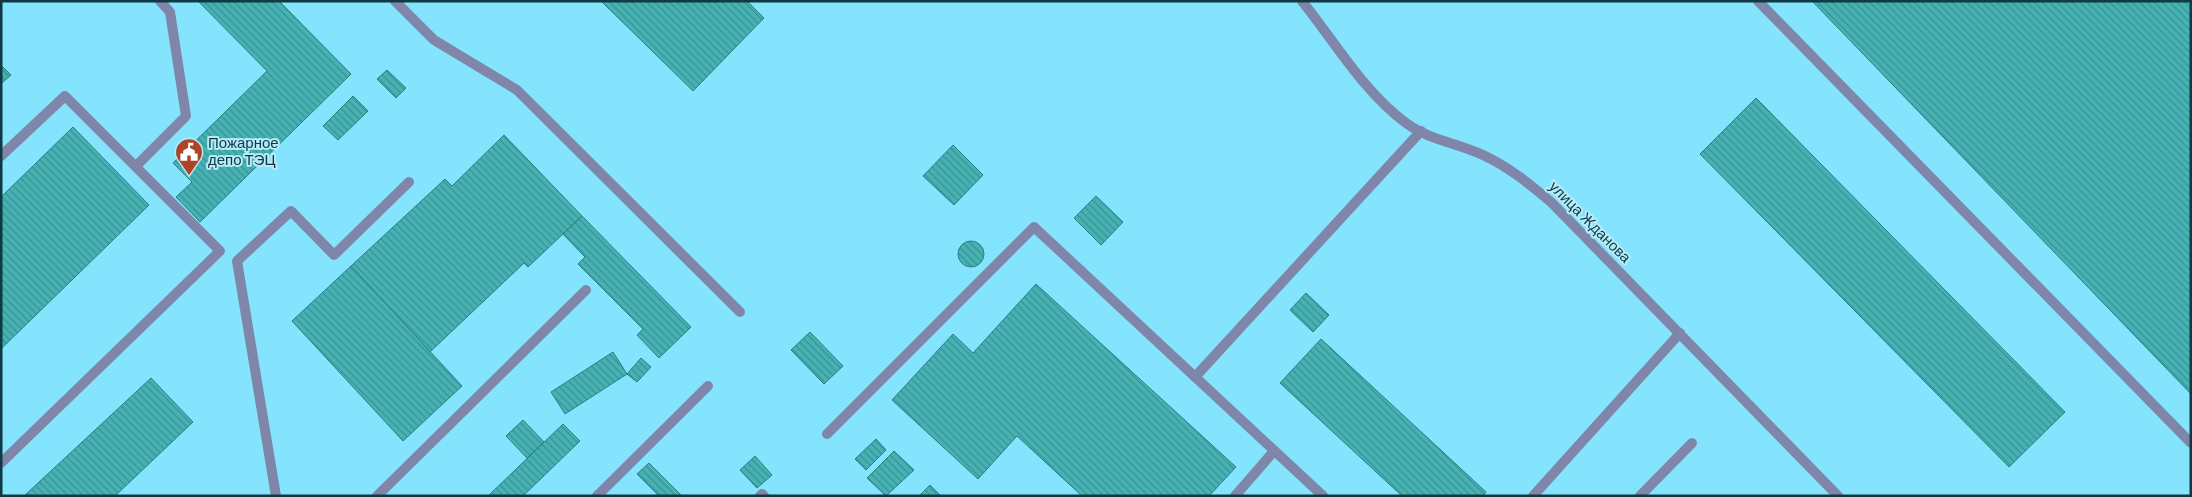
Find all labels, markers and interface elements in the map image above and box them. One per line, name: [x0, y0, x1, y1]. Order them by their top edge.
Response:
place label: Пожарное депо ТЭЦ: [208, 133, 279, 168]
public building icon: Пожарное депо ТЭЦ: [174, 137, 204, 176]
street label: улица Жданова: [1546, 177, 1636, 266]

